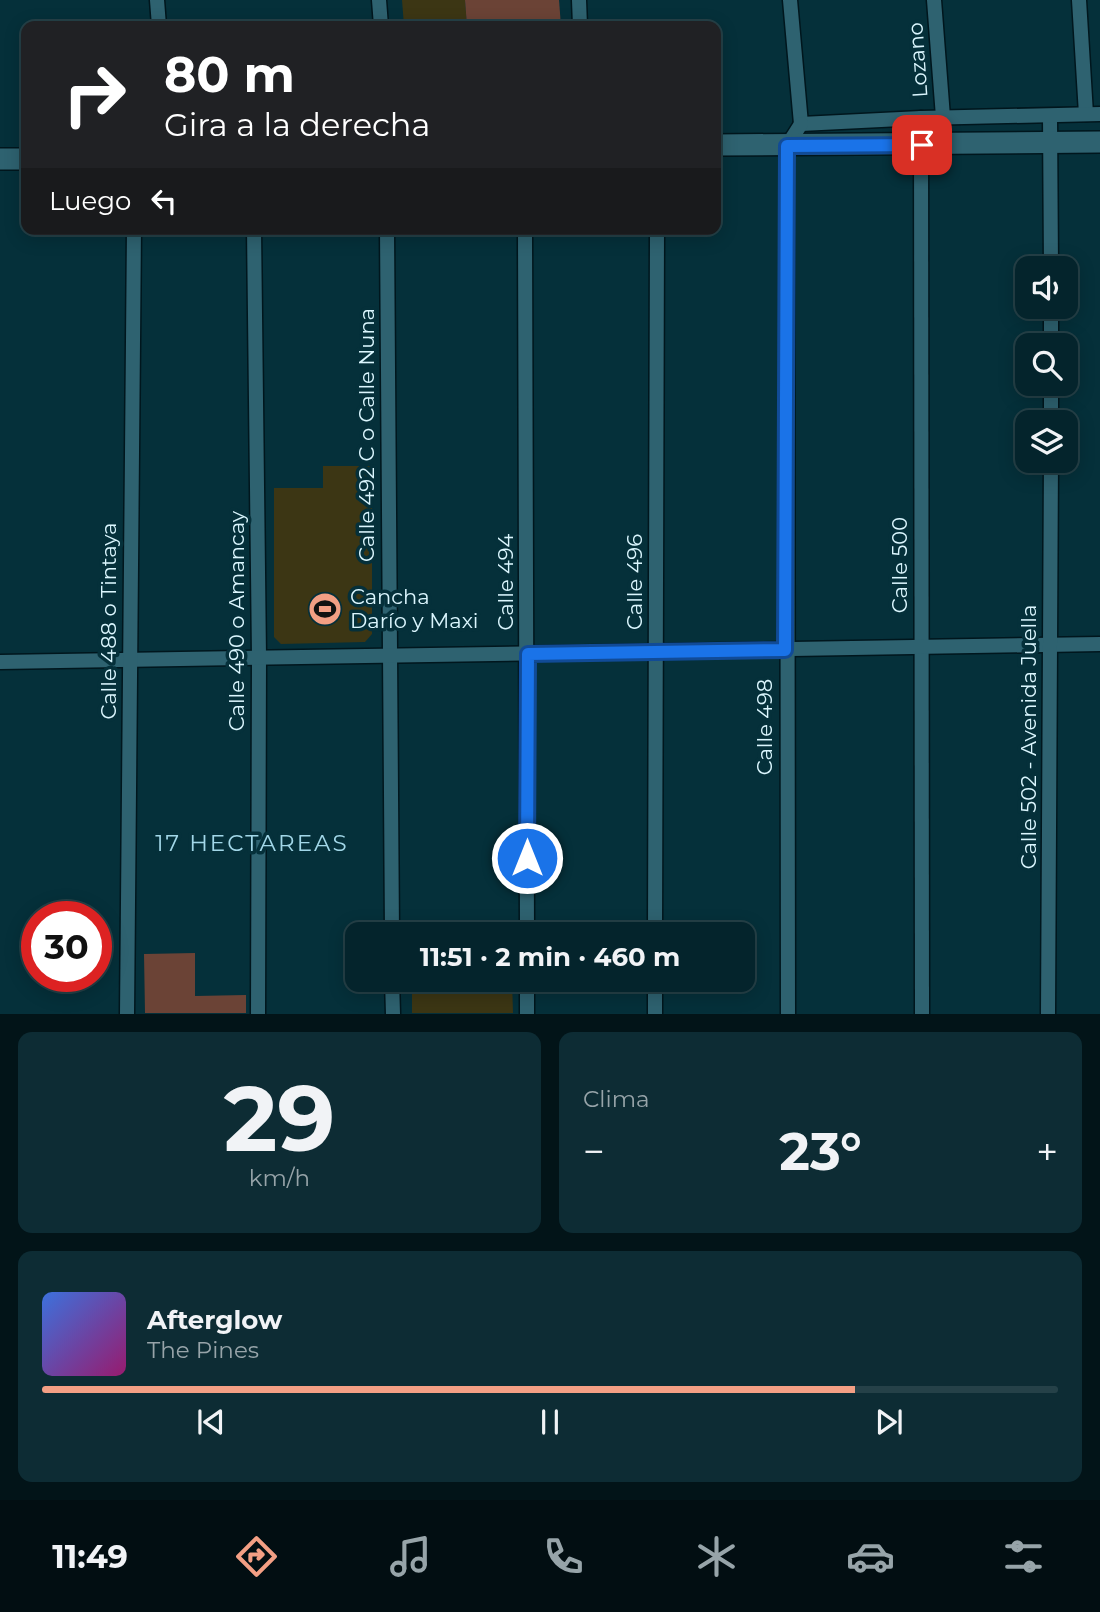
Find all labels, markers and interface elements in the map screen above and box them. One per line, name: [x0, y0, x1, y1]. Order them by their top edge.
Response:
street label: Lozano: [902, 21, 933, 99]
text: 80 m: [164, 45, 295, 104]
icon: right: [49, 49, 140, 140]
text: Gira a la derecha: [164, 105, 430, 144]
pin: [892, 115, 952, 175]
icon: arrive: [903, 126, 941, 164]
icon: left: [145, 182, 183, 220]
text: Luego: [49, 185, 131, 217]
map controls: [1015, 256, 1078, 473]
button: sound: [1015, 256, 1078, 319]
street label: Calle 492 C o Calle Nuna: [354, 308, 379, 562]
button: search: [1015, 333, 1078, 396]
button: layers: [1015, 410, 1078, 473]
street label: Calle 490 o Amancay: [224, 510, 249, 731]
street label: Calle 500: [887, 517, 912, 613]
street label: Calle 488 o Tintaya: [96, 522, 121, 720]
street label: Calle 494: [493, 533, 518, 631]
street label: Calle 496: [622, 534, 647, 630]
place label: Cancha Darío y Maxi: [350, 584, 479, 633]
sports icon: Cancha Darío y Maxi: [306, 590, 344, 628]
street label: Calle 502 - Avenida Juella: [1016, 605, 1041, 869]
street label: Calle 498: [752, 679, 777, 775]
position arrow: [490, 821, 564, 895]
district label: 17 HECTAREAS: [155, 829, 349, 857]
speed limit sign: 30: [21, 901, 112, 992]
text: 11:51 · 2 min · 460 m: [420, 941, 680, 973]
text: 29: [224, 1063, 335, 1174]
text: Clima: [583, 1085, 650, 1113]
text: 23°: [779, 1120, 862, 1183]
text: −: [583, 1128, 605, 1175]
text: +: [1036, 1128, 1058, 1175]
text: km/h: [249, 1164, 310, 1192]
text: Afterglow: [147, 1304, 282, 1336]
text: The Pines: [147, 1336, 259, 1364]
icon: previous: [192, 1403, 230, 1441]
icon: pause: [531, 1403, 569, 1441]
icon: next: [870, 1403, 908, 1441]
icon: directions: [232, 1532, 281, 1581]
icon: music: [386, 1532, 435, 1581]
icon: phone: [539, 1532, 588, 1581]
icon: climate: [692, 1532, 741, 1581]
icon: car: [846, 1532, 895, 1581]
icon: filters: [999, 1532, 1048, 1581]
text: 11:49: [52, 1537, 128, 1576]

